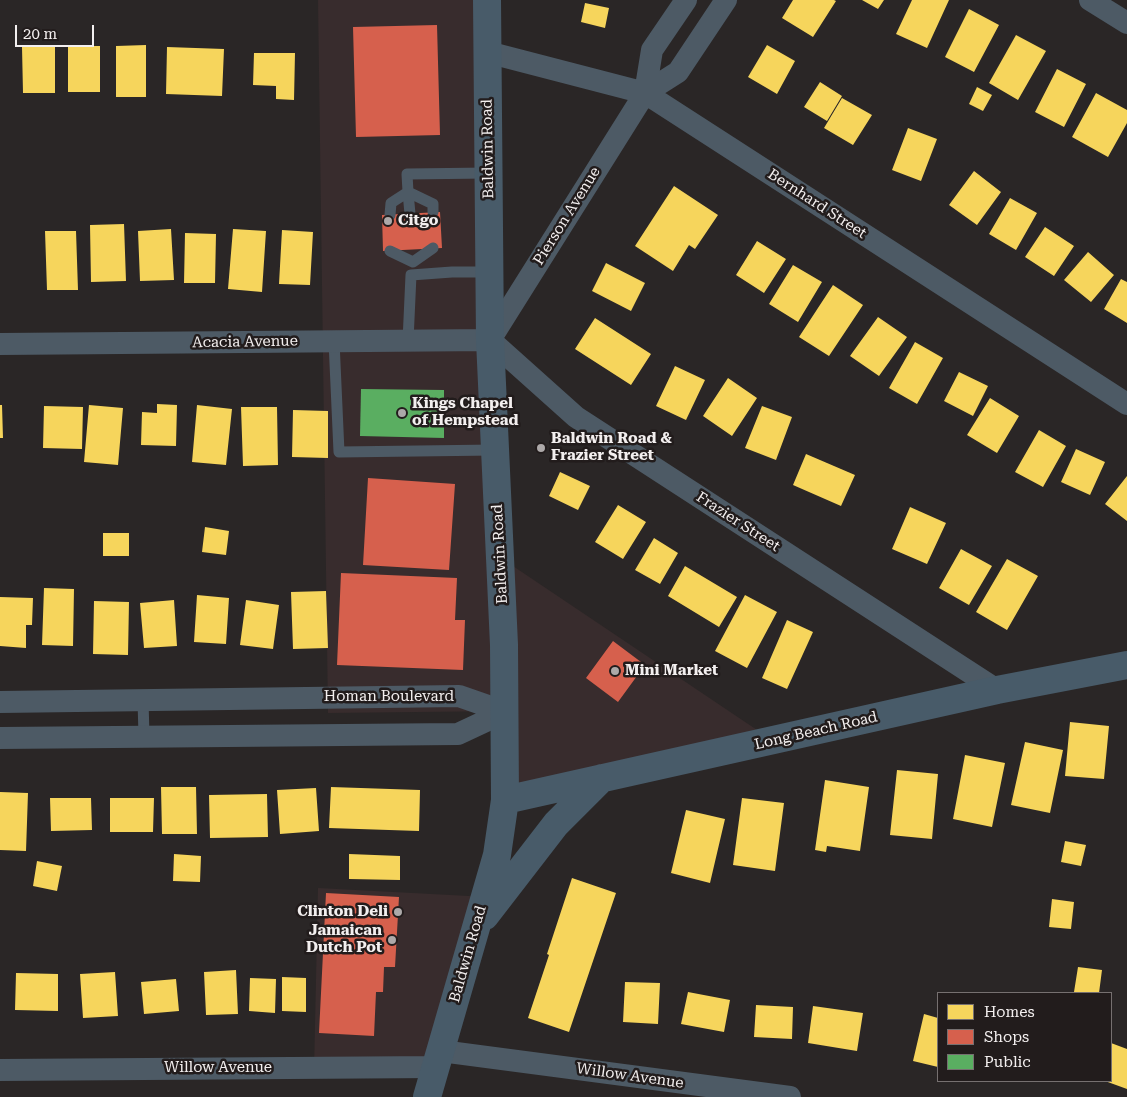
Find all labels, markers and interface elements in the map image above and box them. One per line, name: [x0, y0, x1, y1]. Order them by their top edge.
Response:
scale bar: [18, 15, 96, 47]
text: 20 m: [23, 25, 57, 43]
street label: Baldwin Road: [478, 99, 498, 199]
street label: Pierson Avenue: [530, 164, 604, 268]
street label: Bernhard Street: [764, 165, 870, 243]
place label: Citgo: [398, 212, 438, 230]
marker: Citgo: [382, 215, 394, 227]
street label: Acacia Avenue: [192, 332, 298, 352]
place label: Kings Chapel of Hempstead: [412, 395, 518, 430]
marker: Kings Chapel of Hempstead: [396, 407, 408, 419]
place label: Baldwin Road & Frazier Street: [551, 430, 672, 465]
marker: Baldwin Road & Frazier Street: [535, 442, 547, 454]
street label: Frazier Street: [693, 488, 783, 556]
street label: Baldwin Road: [488, 504, 512, 604]
place label: Mini Market: [625, 662, 718, 680]
marker: Mini Market: [609, 665, 621, 677]
street label: Homan Boulevard: [324, 688, 454, 706]
street label: Long Beach Road: [753, 708, 879, 754]
place label: Clinton Deli: [297, 903, 388, 921]
street label: Baldwin Road: [446, 904, 490, 1004]
marker: Clinton Deli: [392, 906, 404, 918]
place label: Jamaican Dutch Pot: [306, 922, 382, 957]
marker: Jamaican Dutch Pot: [386, 934, 398, 946]
legend: [937, 992, 1112, 1082]
text: Homes: [984, 1003, 1035, 1021]
text: Shops: [984, 1028, 1029, 1046]
text: Public: [984, 1053, 1031, 1071]
street label: Willow Avenue: [164, 1059, 272, 1077]
street label: Willow Avenue: [575, 1060, 685, 1092]

